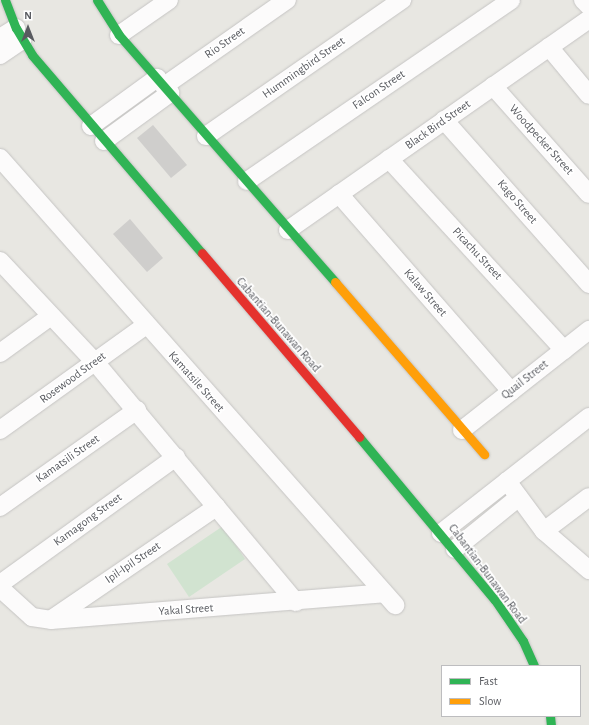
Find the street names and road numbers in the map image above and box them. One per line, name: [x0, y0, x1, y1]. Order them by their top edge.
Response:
street label: Rio Street: [202, 24, 248, 62]
street label: Hummingbird Street: [260, 34, 348, 102]
street label: Falcon Street: [350, 67, 408, 113]
street label: Black Bird Street: [402, 97, 474, 153]
street label: Woodpecker Street: [506, 102, 576, 178]
street label: Kago Street: [494, 177, 540, 227]
street label: Picachu Street: [449, 225, 505, 283]
street label: Kalaw Street: [400, 266, 450, 320]
street label: Cabantian-Bunawan Road: [233, 275, 323, 375]
street label: Rosewood Street: [37, 349, 109, 407]
street label: Kamatsile Street: [165, 349, 227, 415]
street label: Quail Street: [499, 357, 551, 403]
street label: Kamatsili Street: [33, 432, 103, 486]
street label: Kamagong Street: [51, 490, 125, 550]
street label: Cabantian-Bunawan Road: [445, 521, 529, 627]
street label: Ipil-Ipil Street: [102, 539, 164, 587]
street label: Yakal Street: [158, 601, 214, 619]

